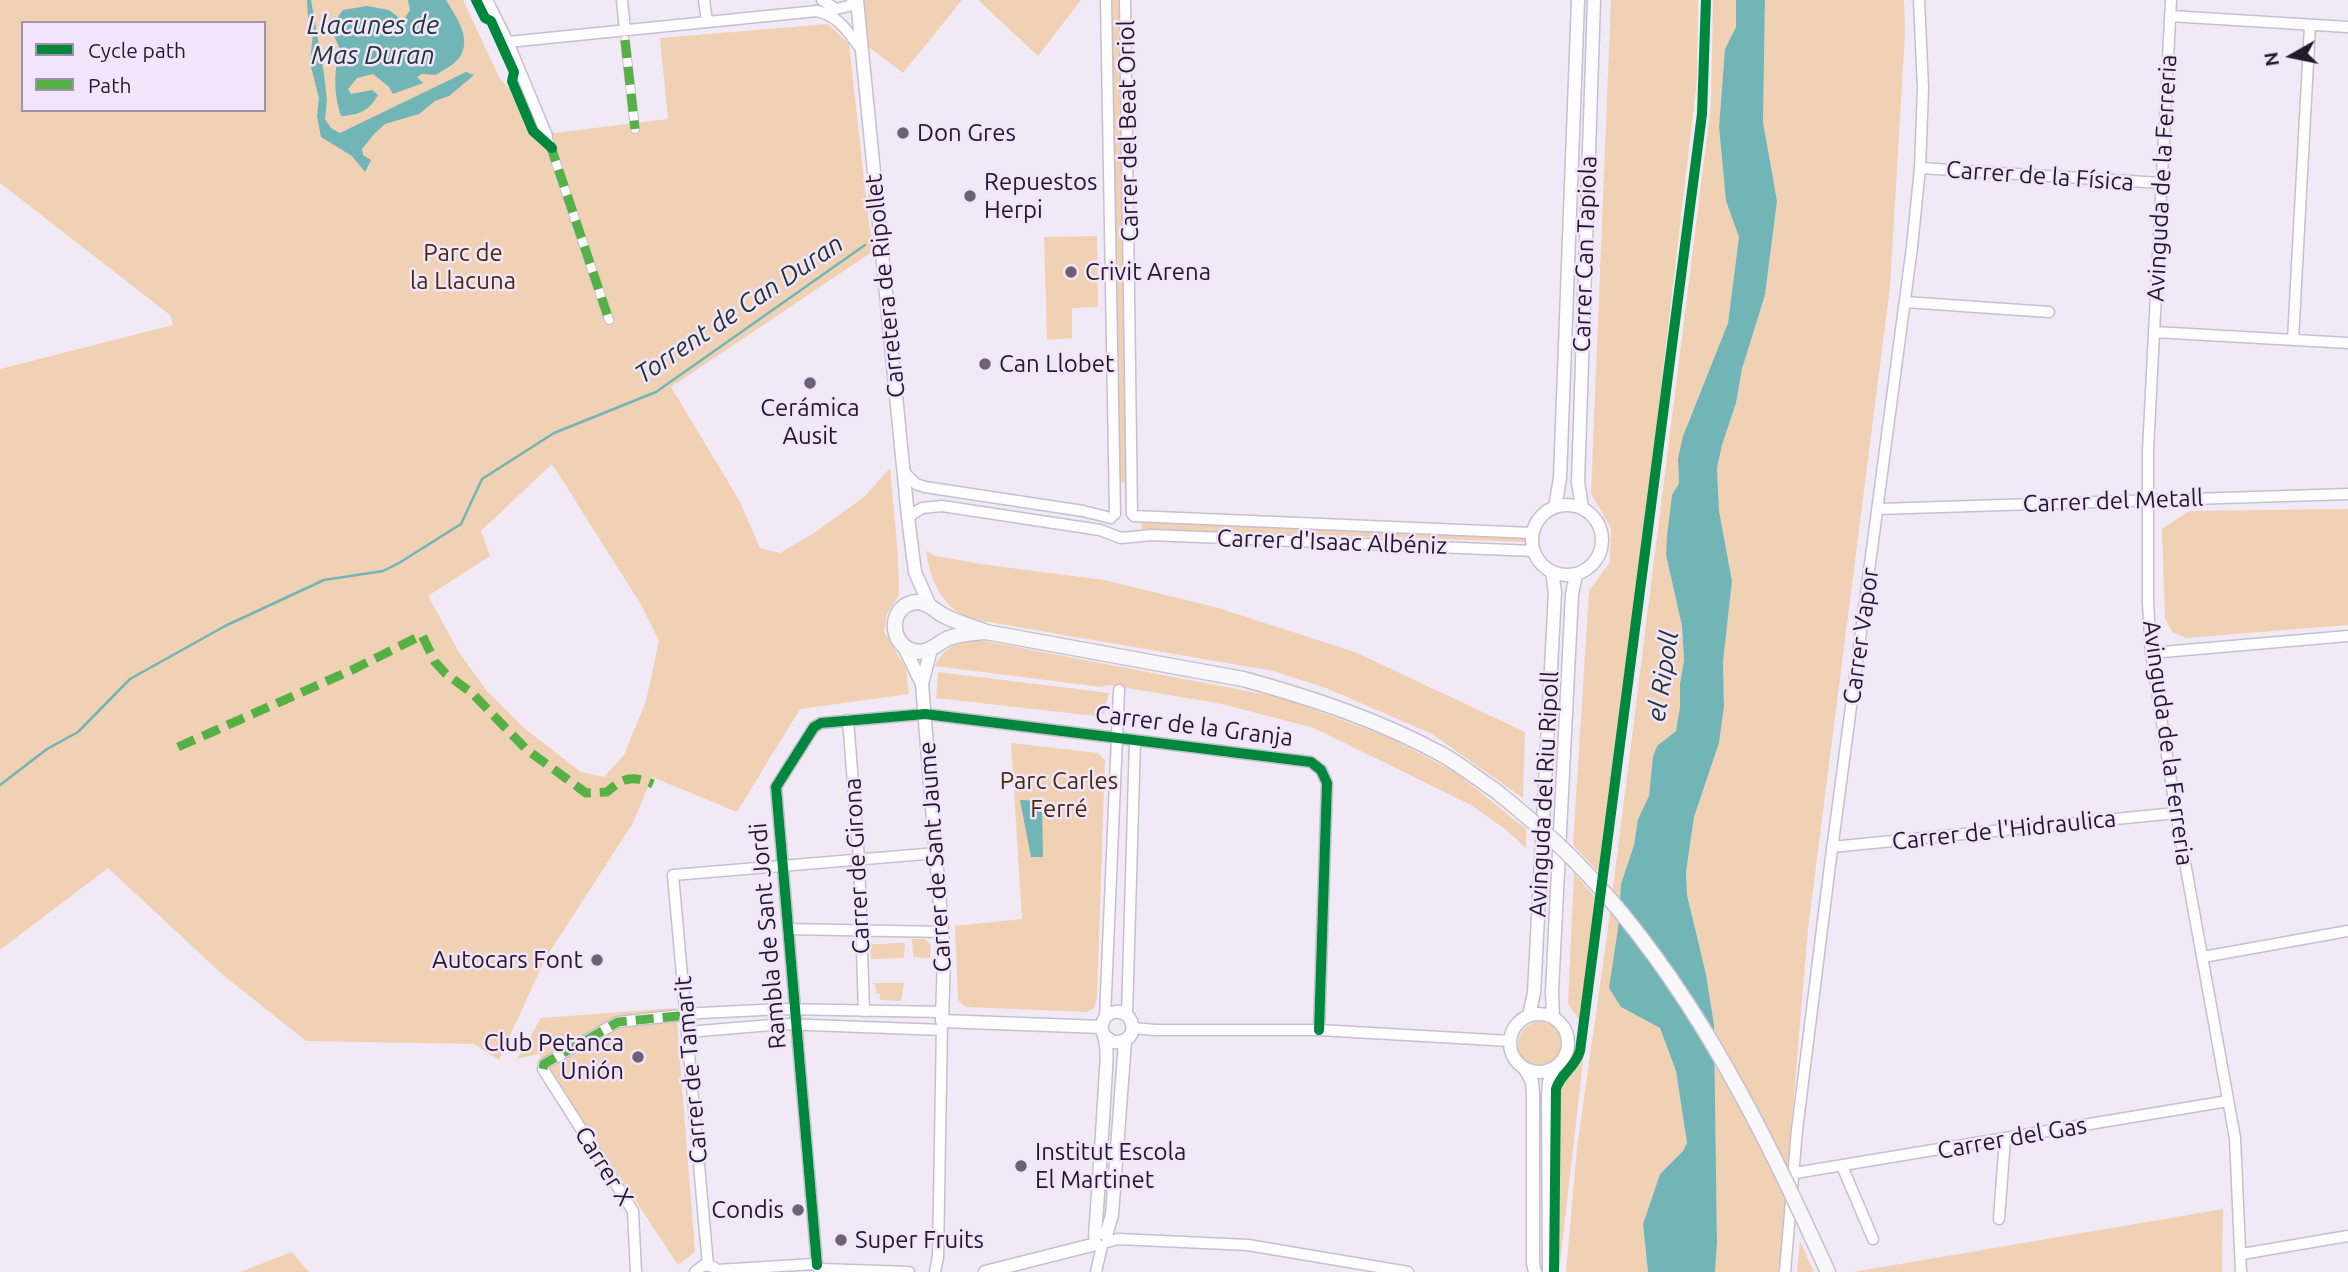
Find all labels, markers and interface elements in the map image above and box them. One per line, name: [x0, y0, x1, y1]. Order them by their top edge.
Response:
water label: Llacunes de Mas Duran: [307, 9, 439, 70]
street label: Carrer del Beat Oriol: [1112, 20, 1144, 242]
legend: [21, 21, 266, 112]
north arrow: [2257, 21, 2327, 91]
text: Cycle path: [88, 38, 186, 62]
text: N: [2259, 51, 2283, 68]
street label: Avinguda de la Ferreria: [2141, 54, 2183, 302]
text: Path: [88, 73, 131, 97]
place label: Don Gres: [917, 119, 1016, 147]
marker: Don Gres: [895, 125, 911, 141]
street label: Carrer Can Tapiola: [1567, 155, 1603, 353]
street label: Carrer de la Física: [1945, 155, 2135, 197]
place label: Repuestos Herpi: [984, 168, 1097, 224]
street label: Carretera de Ripollet: [859, 173, 911, 399]
marker: Repuestos Herpi: [962, 188, 978, 204]
water label: Torrent de Can Duran: [629, 228, 849, 390]
park label: Parc de la Llacuna: [410, 239, 516, 295]
place label: Crivit Arena: [1085, 258, 1211, 286]
marker: Crivit Arena: [1063, 264, 1079, 280]
place label: Can Llobet: [999, 350, 1115, 378]
marker: Can Llobet: [977, 356, 993, 372]
marker: Cerámica Ausit: [802, 375, 818, 391]
place label: Cerámica Ausit: [760, 394, 860, 450]
street label: Carrer del Metall: [2022, 483, 2204, 519]
street label: Carrer d'Isaac Albéniz: [1216, 524, 1448, 560]
street label: Carrer Vapor: [1837, 566, 1885, 706]
street label: Avinguda de la Ferreria: [2137, 619, 2199, 867]
water label: el Ripoll: [1640, 628, 1686, 724]
street label: Avinguda del Riu Ripoll: [1523, 670, 1565, 918]
street label: Carrer de la Granja: [1093, 700, 1295, 752]
street label: Carrer de Sant Jaume: [913, 741, 957, 973]
park label: Parc Carles Ferré: [1000, 767, 1118, 823]
street label: Carrer de Girona: [838, 777, 876, 955]
street label: Carrer de l'Hidraulica: [1891, 804, 2117, 856]
street label: Rambla de Sant Jordi: [744, 822, 792, 1050]
place label: Autocars Font: [432, 946, 583, 974]
marker: Autocars Font: [589, 952, 605, 968]
street label: Carrer de Tamarit: [668, 975, 714, 1165]
place label: Club Petanca Unión: [484, 1029, 624, 1085]
marker: Club Petanca Unión: [630, 1049, 646, 1065]
street label: Carrer del Gas: [1935, 1111, 2089, 1165]
street label: Carrer X: [569, 1121, 639, 1211]
place label: Institut Escola El Martinet: [1035, 1138, 1186, 1194]
marker: Institut Escola El Martinet: [1013, 1158, 1029, 1174]
place label: Condis: [711, 1196, 784, 1224]
marker: Condis: [790, 1202, 806, 1218]
place label: Super Fruits: [855, 1226, 984, 1254]
marker: Super Fruits: [833, 1232, 849, 1248]

